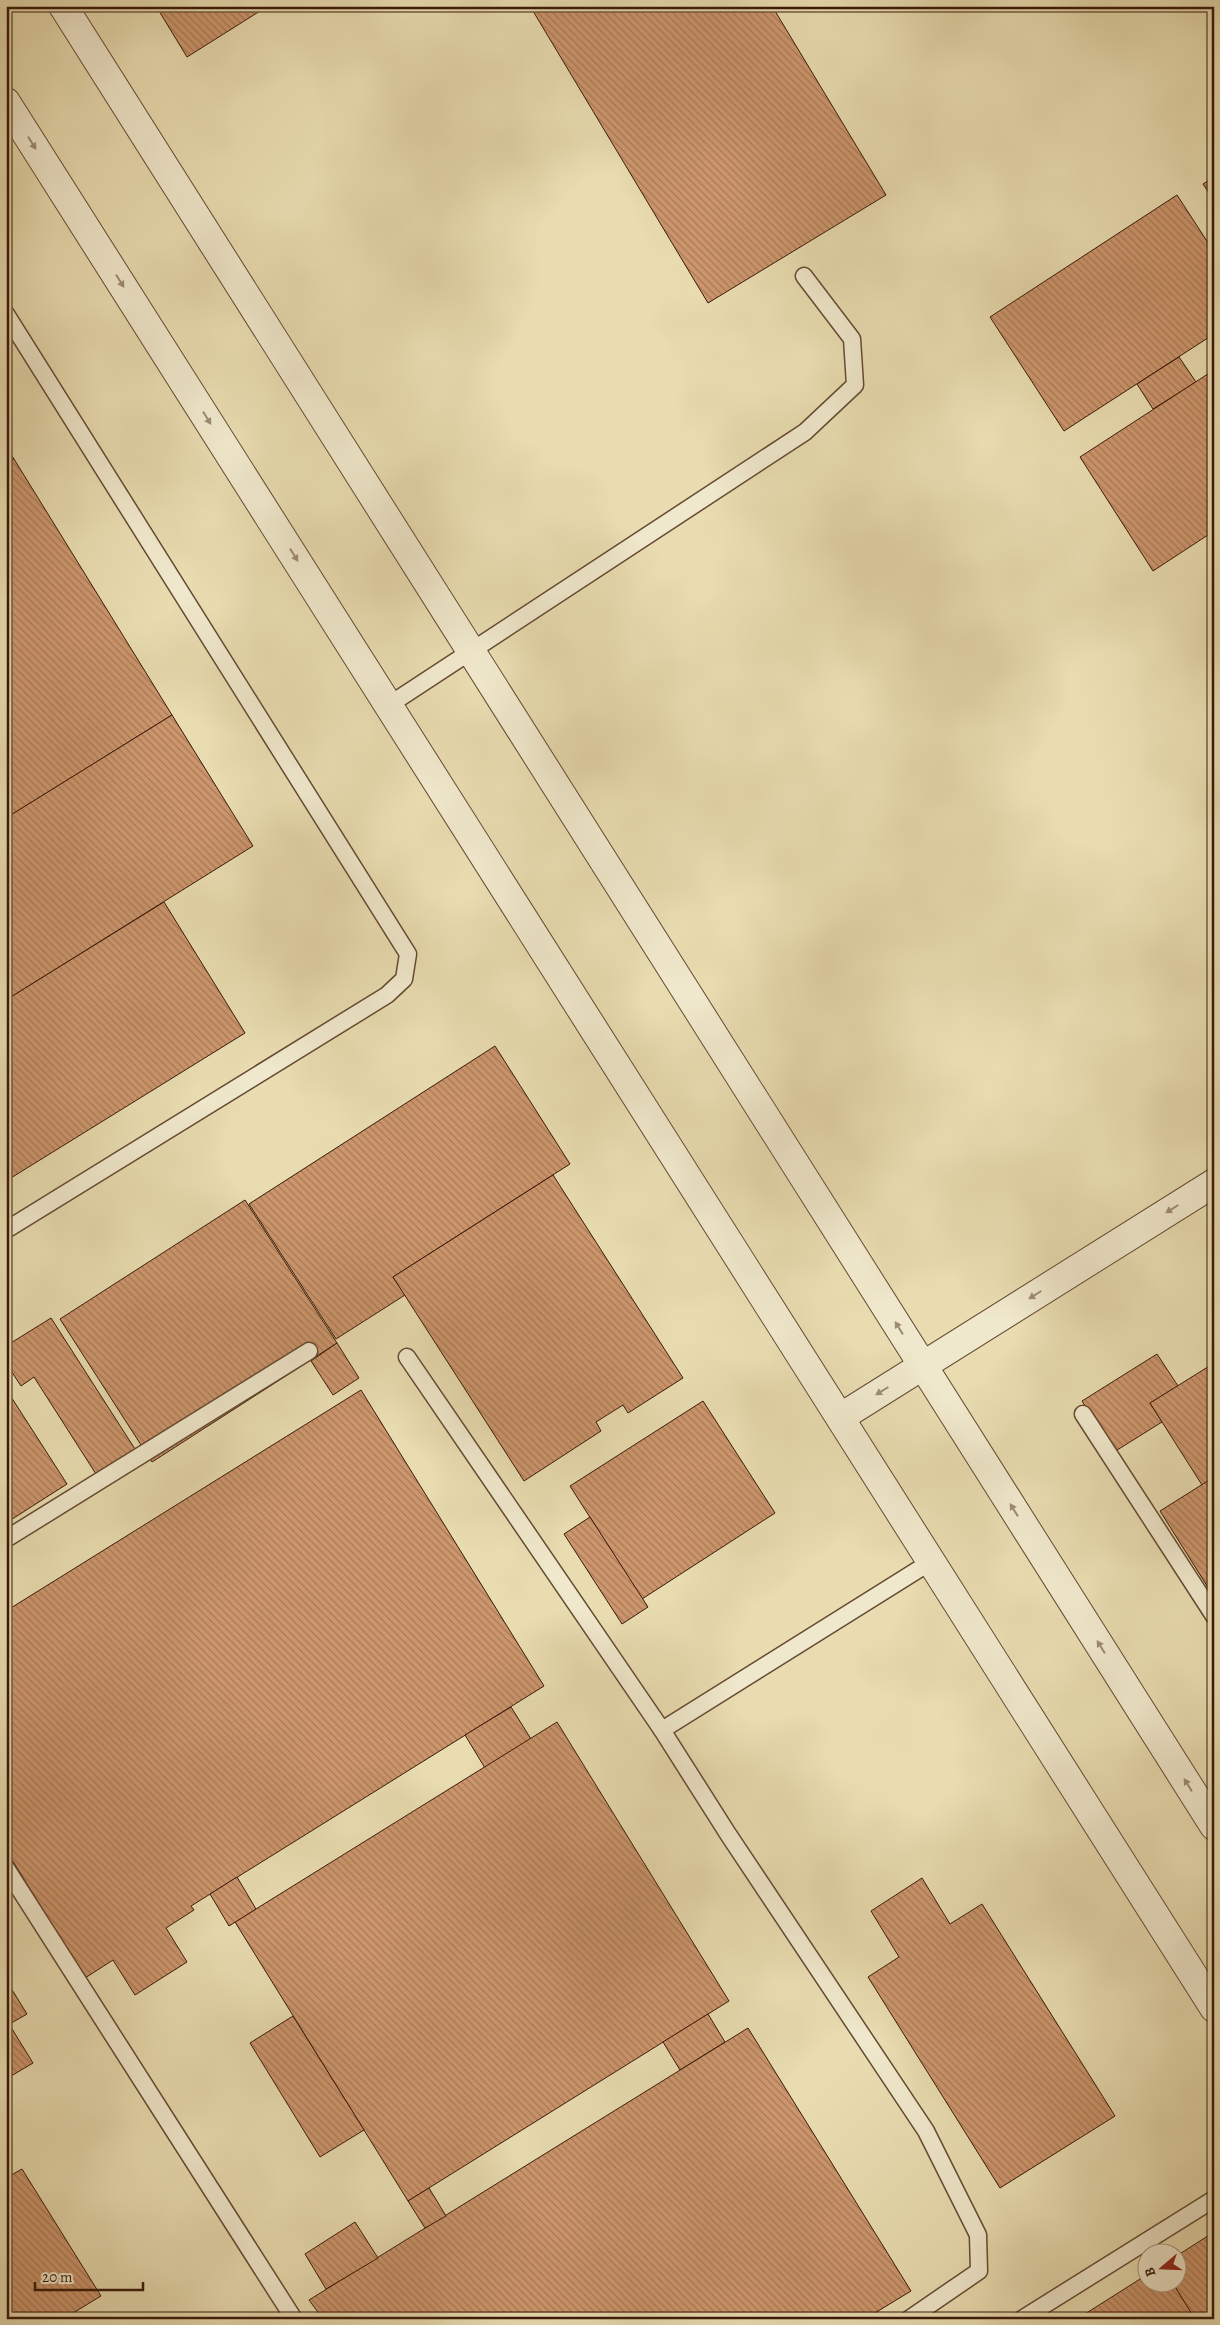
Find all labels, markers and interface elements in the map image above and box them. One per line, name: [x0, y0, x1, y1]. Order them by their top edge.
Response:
one-way arrow: [28, 137, 37, 150]
one-way arrow: [115, 274, 124, 287]
one-way arrow: [202, 411, 211, 424]
one-way arrow: [289, 548, 298, 562]
one-way arrow: [1166, 1204, 1179, 1213]
one-way arrow: [1028, 1290, 1041, 1300]
one-way arrow: [894, 1322, 904, 1335]
one-way arrow: [876, 1386, 889, 1395]
one-way arrow: [1009, 1504, 1019, 1517]
one-way arrow: [1096, 1641, 1105, 1654]
one-way arrow: [1183, 1778, 1192, 1791]
north arrow: [1138, 2242, 1188, 2292]
scale bar: [35, 2260, 142, 2292]
text: B: [1140, 2265, 1161, 2279]
text: 20 m: [42, 2267, 73, 2287]

